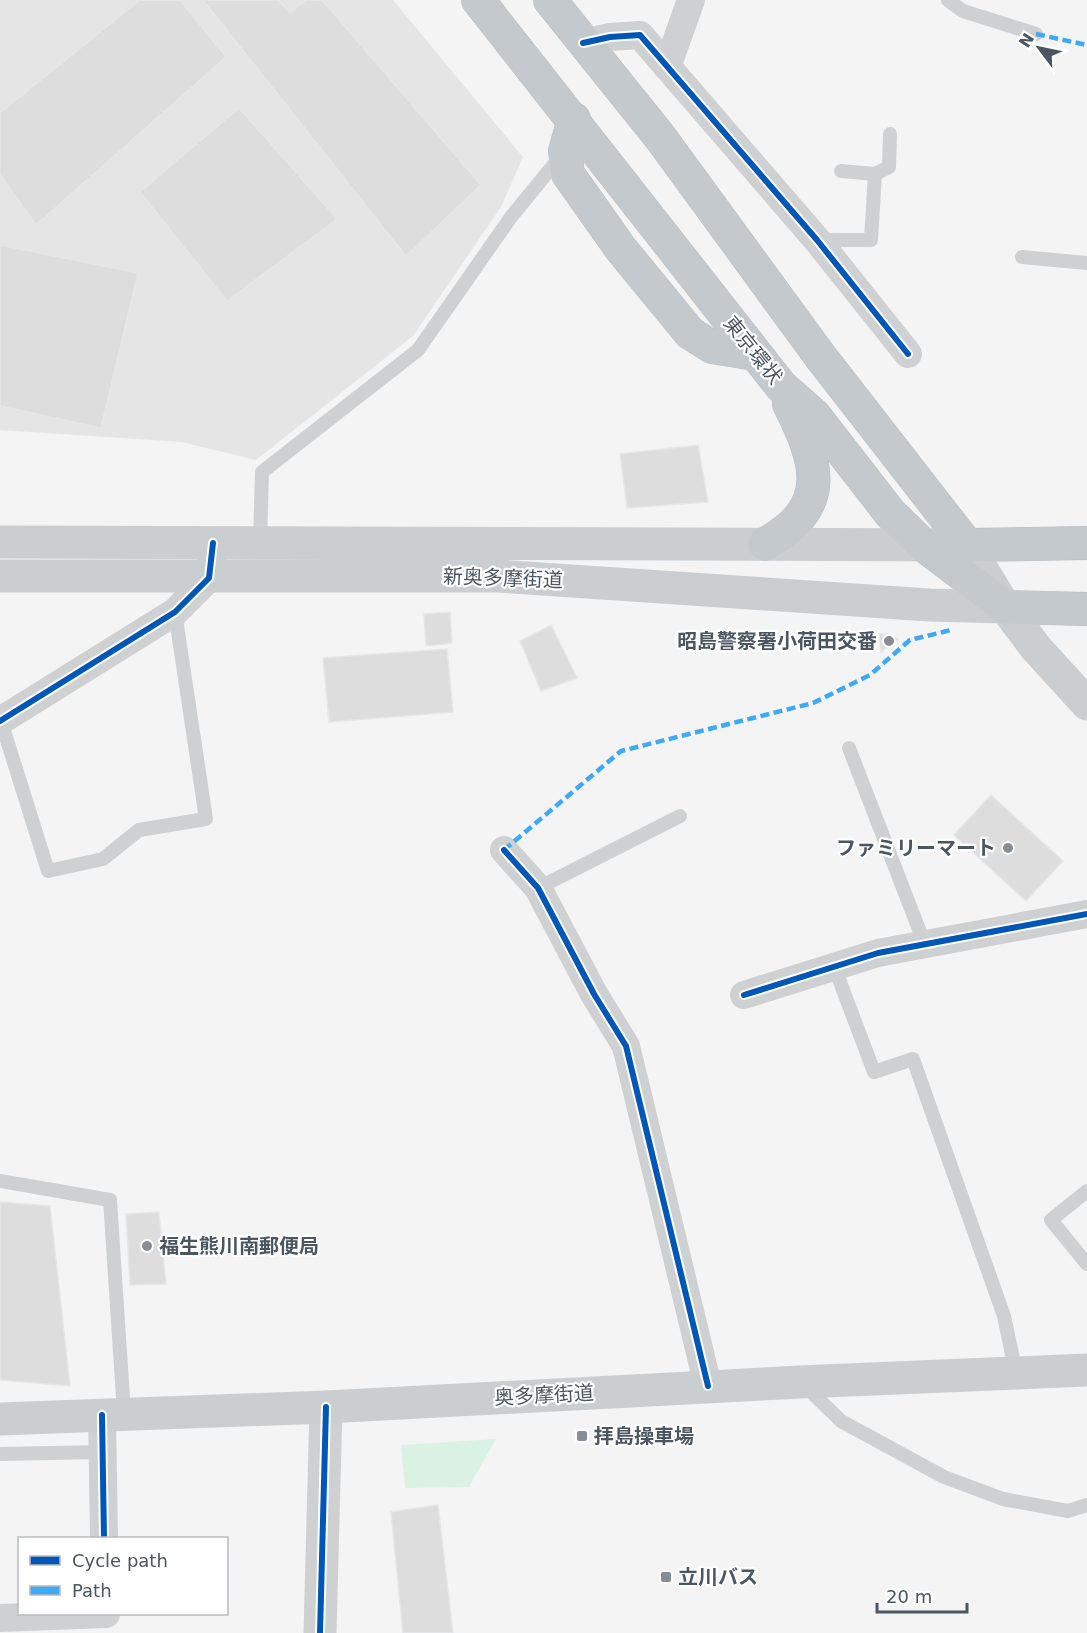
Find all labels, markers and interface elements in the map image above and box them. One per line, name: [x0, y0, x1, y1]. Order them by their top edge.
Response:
north arrow: [1009, 18, 1069, 78]
text: N: [1015, 30, 1038, 51]
street label: 東京環状: [719, 311, 787, 389]
street label: 新奥多摩街道: [443, 564, 563, 592]
place label: 昭島警察署小荷田交番: [677, 629, 877, 653]
marker: 昭島警察署小荷田交番: [882, 634, 896, 648]
place label: ファミリーマート: [836, 836, 996, 860]
marker: ファミリーマート: [1001, 841, 1015, 855]
place label: 福生熊川南郵便局: [159, 1234, 319, 1258]
marker: 福生熊川南郵便局: [140, 1239, 154, 1253]
street label: 奥多摩街道: [493, 1380, 595, 1410]
place label: 拝島操車場: [594, 1424, 694, 1448]
marker: 拝島操車場: [575, 1429, 589, 1443]
legend: [18, 1537, 228, 1615]
text: Cycle path: [72, 1550, 168, 1571]
place label: 立川バス: [678, 1565, 758, 1589]
marker: 立川バス: [659, 1570, 673, 1584]
scale bar: [877, 1576, 967, 1614]
text: Path: [72, 1580, 112, 1601]
text: 20 m: [886, 1586, 932, 1607]

